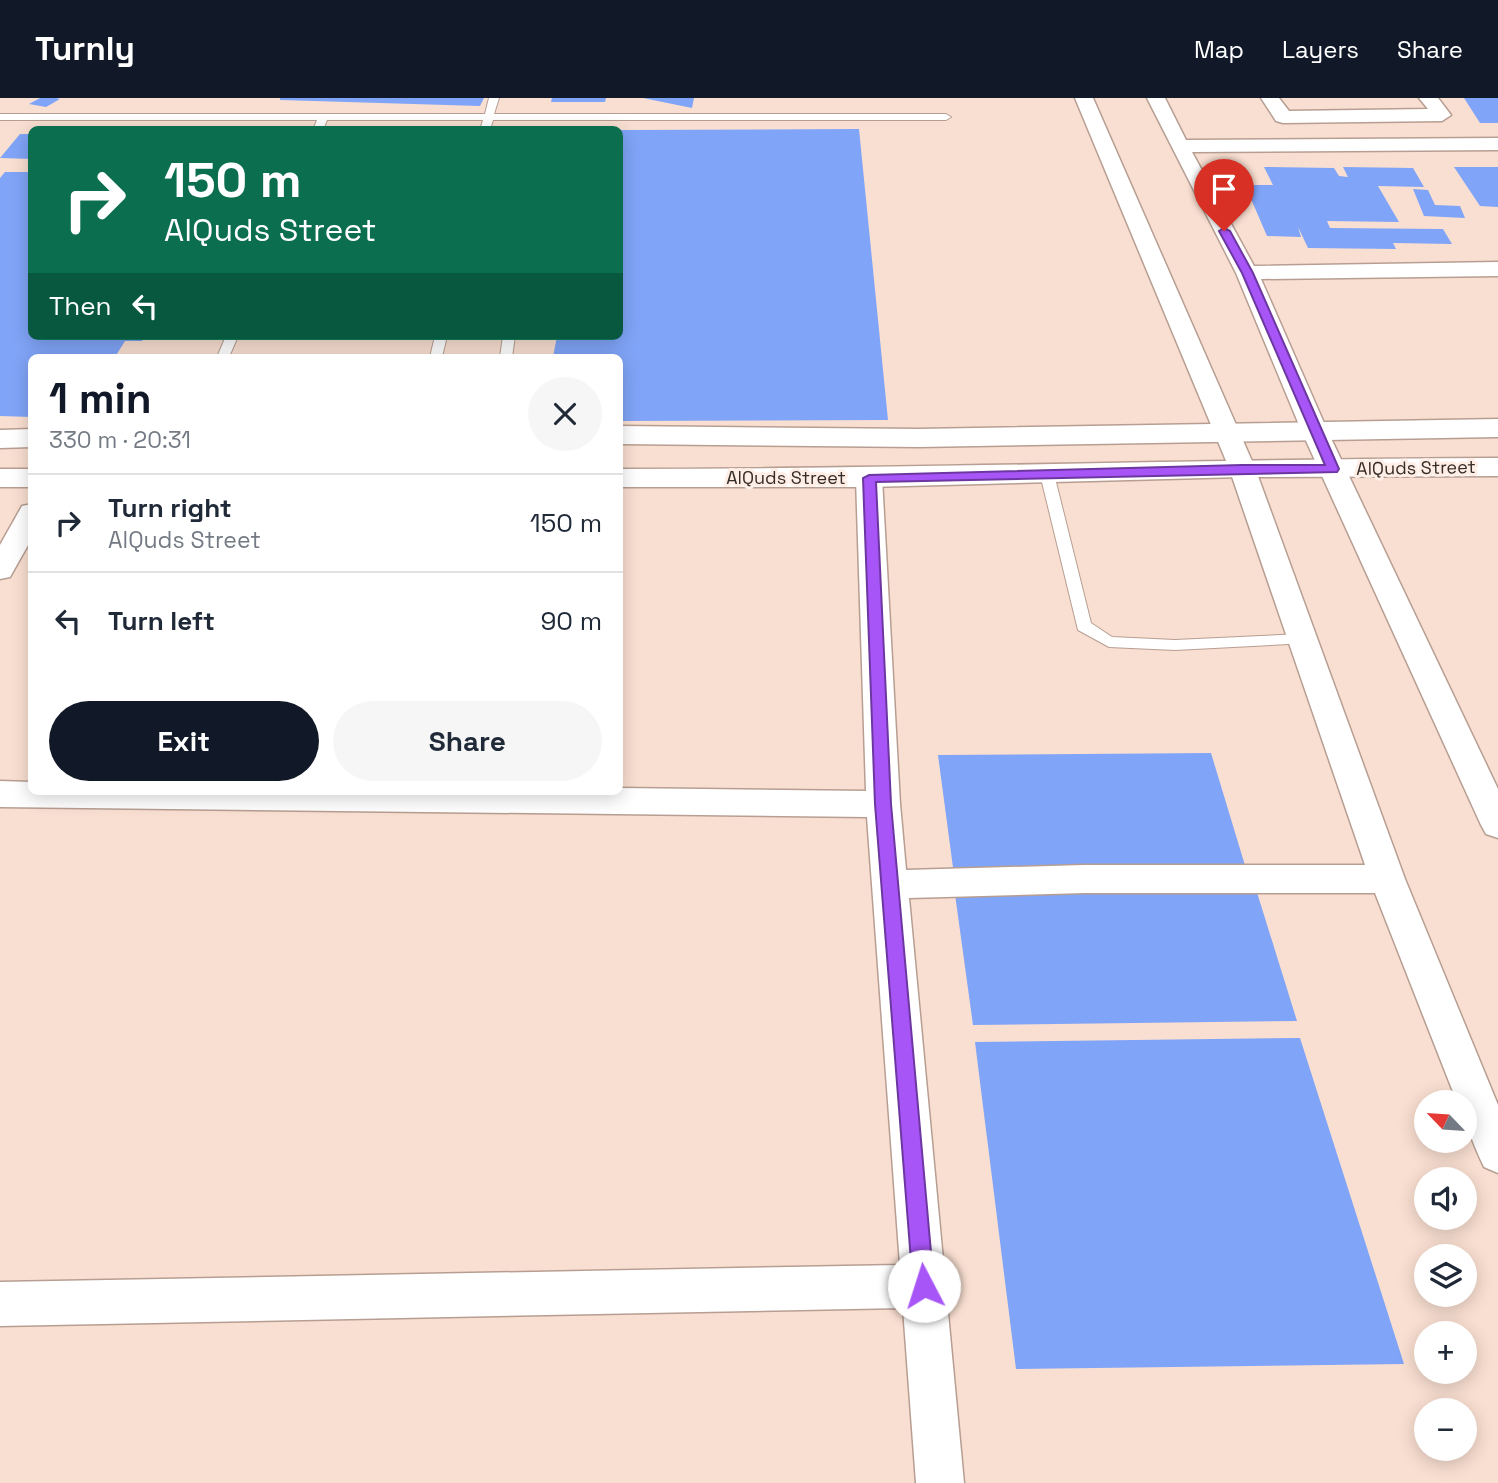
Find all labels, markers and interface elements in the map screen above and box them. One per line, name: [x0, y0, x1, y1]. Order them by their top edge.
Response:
text: Turnly: [35, 28, 135, 70]
text: Map: [1194, 34, 1244, 65]
text: Layers: [1282, 34, 1359, 65]
text: Share: [1397, 34, 1463, 65]
text: 150 m: [164, 149, 302, 211]
icon: right: [49, 154, 140, 245]
pin: [1194, 159, 1254, 231]
icon: arrive: [1205, 170, 1243, 208]
text: AlQuds Street: [164, 210, 376, 250]
icon: left: [126, 287, 164, 325]
text: Then: [49, 289, 112, 323]
text: 1 min: [49, 372, 152, 425]
button: close: [528, 377, 602, 451]
text: 330 m · 20:31: [49, 425, 191, 455]
street label: AlQuds Street: [1356, 455, 1476, 480]
street label: AlQuds Street: [726, 466, 846, 489]
text: Turn right: [108, 491, 232, 525]
icon: right: [49, 504, 87, 542]
text: 150 m: [530, 506, 602, 540]
text: AlQuds Street: [108, 525, 261, 555]
icon: left: [49, 602, 87, 640]
text: Turn left: [108, 604, 215, 638]
text: 90 m: [540, 604, 602, 638]
button: Exit: [49, 701, 319, 781]
button: Share: [333, 701, 602, 781]
north arrow: [1414, 1090, 1477, 1153]
map controls: [1414, 1090, 1477, 1461]
button: sound: [1414, 1167, 1477, 1230]
button: layers: [1414, 1244, 1477, 1307]
position arrow: [887, 1249, 961, 1323]
button: +: [1414, 1321, 1477, 1384]
button: −: [1414, 1398, 1477, 1461]

